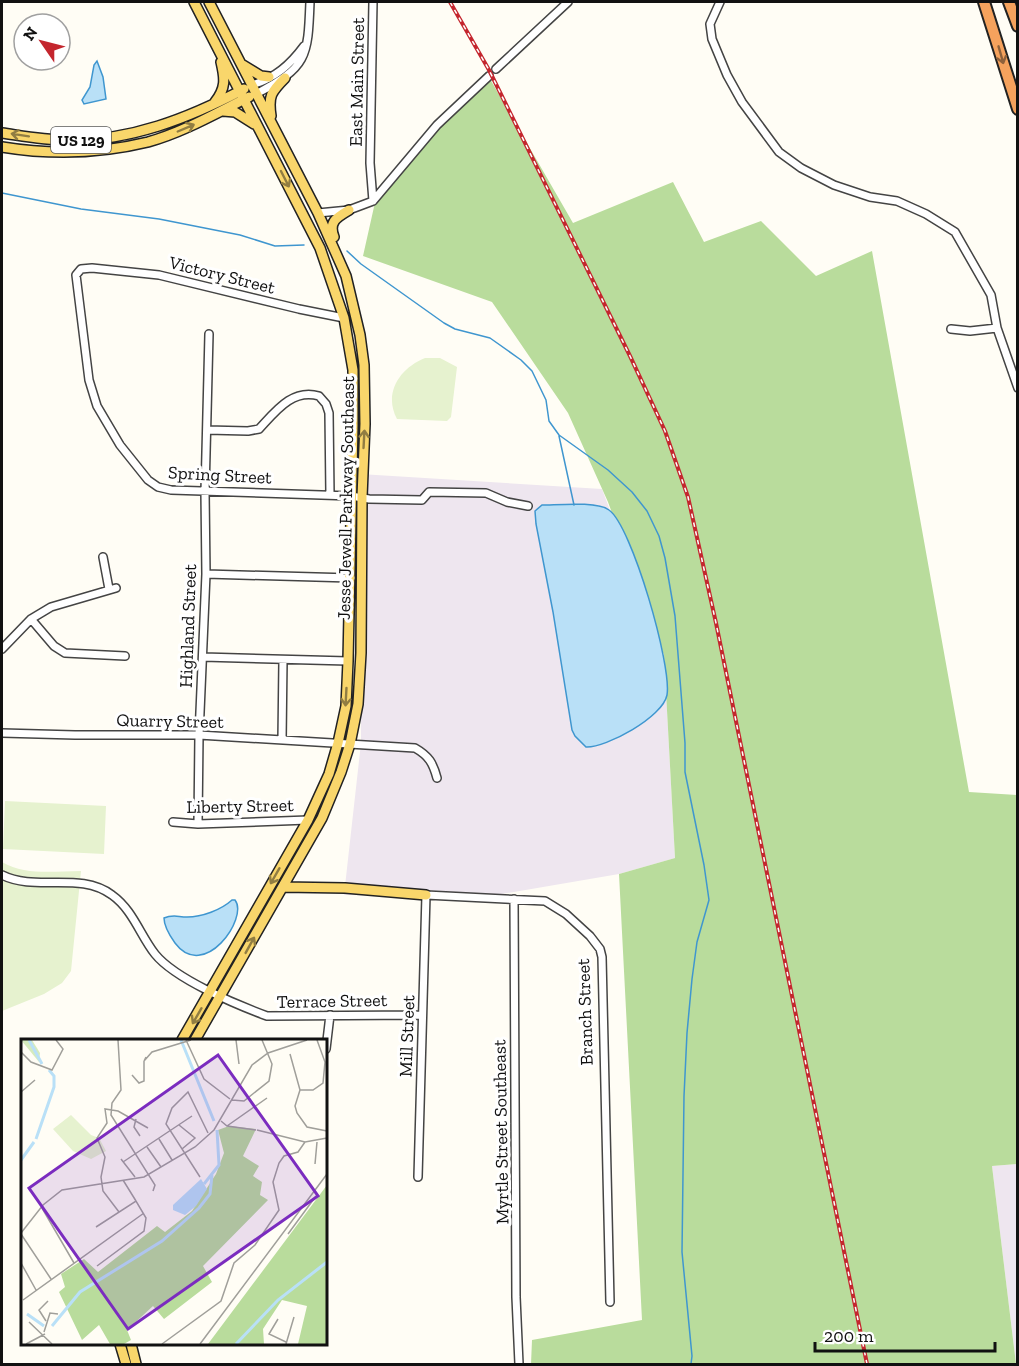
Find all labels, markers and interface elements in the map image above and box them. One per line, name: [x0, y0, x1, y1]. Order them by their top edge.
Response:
north arrow: [12, 12, 72, 72]
street label: East Main Street: [345, 17, 369, 147]
text: N: [19, 23, 41, 44]
one-way arrow: [996, 45, 1007, 64]
one-way arrow: [176, 122, 194, 133]
road number: US 129: [51, 127, 111, 153]
one-way arrow: [10, 130, 30, 141]
one-way arrow: [280, 170, 292, 188]
street label: Victory Street: [166, 251, 278, 299]
street label: Jesse Jewell Parkway Southeast: [333, 375, 359, 620]
one-way arrow: [359, 429, 370, 449]
street label: Spring Street: [168, 461, 273, 489]
street label: Highland Street: [175, 563, 201, 688]
one-way arrow: [341, 686, 352, 706]
street label: Quarry Street: [116, 709, 224, 733]
street label: Liberty Street: [186, 794, 294, 818]
one-way arrow: [269, 867, 281, 884]
one-way arrow: [244, 937, 256, 954]
street label: Branch Street: [572, 958, 598, 1066]
street label: Terrace Street: [277, 989, 388, 1013]
street label: Mill Street: [395, 994, 419, 1077]
one-way arrow: [190, 1007, 202, 1024]
inset map: [21, 1039, 327, 1345]
street label: Myrtle Street Southeast: [488, 1039, 514, 1225]
scale bar: [815, 1315, 995, 1353]
text: 200 m: [824, 1325, 874, 1347]

